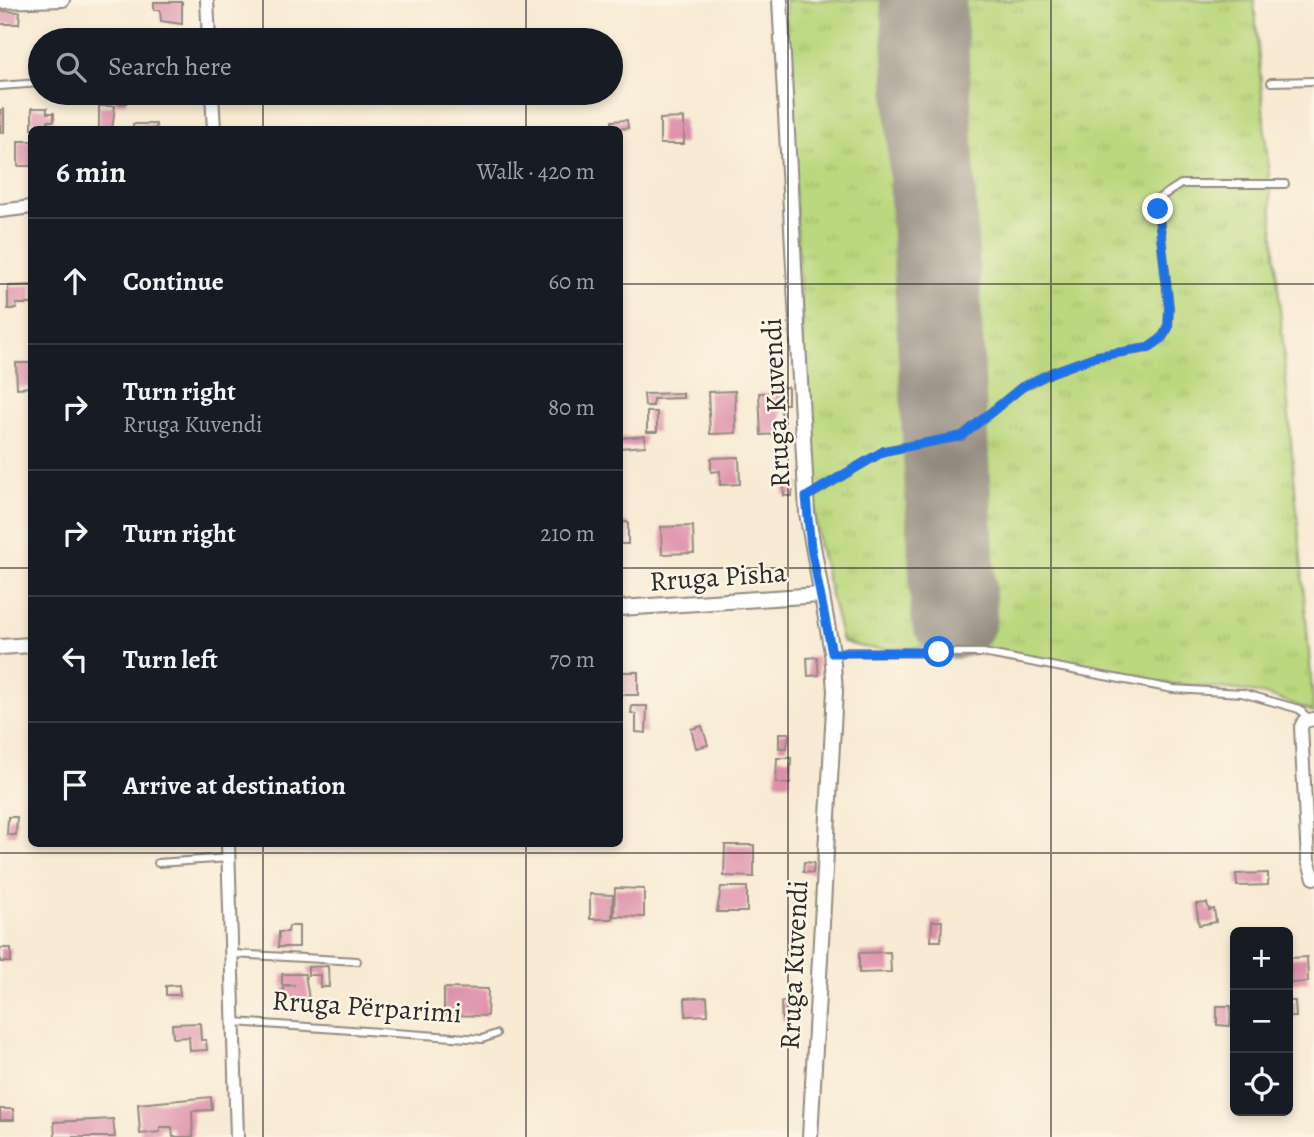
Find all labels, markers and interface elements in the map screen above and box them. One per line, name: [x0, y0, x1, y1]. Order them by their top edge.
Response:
search box: [28, 28, 623, 105]
icon: search: [52, 48, 90, 86]
text: Search here: [108, 49, 232, 84]
text: 6 min: [56, 152, 126, 192]
text: Walk · 420 m: [477, 156, 595, 187]
route end: [1142, 193, 1173, 224]
icon: ahead: [56, 262, 94, 300]
text: Continue: [123, 264, 224, 299]
text: 60 m: [548, 266, 595, 297]
street label: Rruga Kuvendi: [753, 317, 799, 489]
text: Turn right: [123, 374, 236, 409]
icon: right: [56, 388, 94, 426]
text: 80 m: [548, 392, 595, 423]
text: Rruga Kuvendi: [123, 409, 263, 440]
icon: right: [56, 514, 94, 552]
text: Turn right: [123, 516, 236, 551]
text: 210 m: [540, 518, 595, 549]
street label: Rruga Pisha: [648, 553, 788, 601]
route start: [923, 636, 954, 667]
icon: left: [56, 640, 94, 678]
text: Turn left: [123, 642, 218, 677]
text: 70 m: [549, 644, 595, 675]
icon: arrive: [56, 766, 94, 804]
text: Arrive at destination: [123, 768, 346, 803]
street label: Rruga Kuvendi: [771, 879, 817, 1051]
map controls: [1230, 927, 1293, 1116]
button: +: [1230, 927, 1293, 990]
street label: Rruga Përparimi: [271, 981, 463, 1033]
button: −: [1230, 990, 1293, 1053]
button: locate: [1230, 1053, 1293, 1116]

